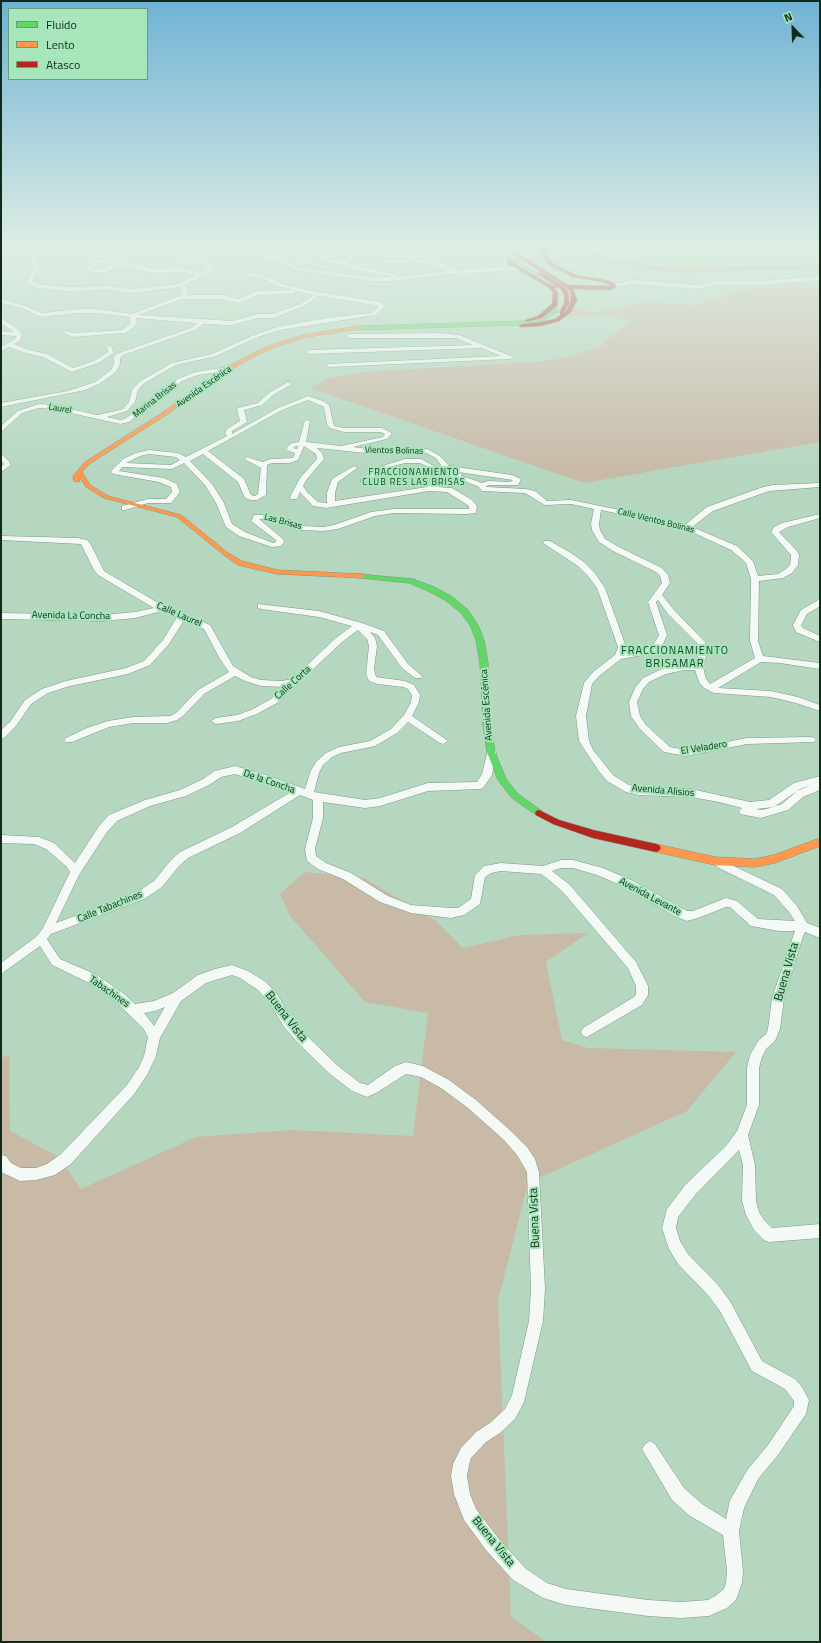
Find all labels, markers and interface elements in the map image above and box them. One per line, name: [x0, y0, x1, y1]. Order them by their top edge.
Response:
legend: [8, 8, 148, 80]
north arrow: [773, 8, 813, 48]
text: N: [782, 8, 795, 26]
text: Fluido: [46, 15, 77, 34]
text: Lento: [46, 35, 75, 54]
text: Atasco: [46, 55, 80, 74]
street label: Avenida Escénica: [174, 364, 234, 410]
street label: Marina Brisas: [131, 380, 179, 420]
street label: Laurel: [48, 402, 72, 416]
street label: Vientos Bolinas: [365, 445, 423, 457]
district label: FRACCIONAMIENTO CLUB RES LAS BRISAS: [362, 468, 466, 489]
street label: Calle Vientos Bolinas: [617, 506, 695, 536]
street label: Las Brisas: [263, 512, 303, 532]
street label: Calle Laurel: [154, 600, 204, 630]
street label: Avenida La Concha: [32, 609, 110, 623]
district label: FRACCIONAMIENTO BRISAMAR: [621, 644, 729, 670]
street label: Calle Corta: [272, 664, 314, 702]
street label: Avenida Escénica: [479, 669, 495, 741]
street label: El Veladero: [680, 738, 728, 758]
street label: De la Concha: [242, 768, 296, 796]
street label: Avenida Alisios: [631, 782, 695, 800]
street label: Avenida Levante: [617, 876, 683, 918]
street label: Calle Tabachines: [76, 889, 144, 925]
street label: Buena Vista: [772, 941, 802, 1003]
street label: Tabachines: [86, 974, 132, 1010]
street label: Buena Vista: [262, 989, 310, 1045]
street label: Buena Vista: [527, 1188, 543, 1248]
street label: Buena Vista: [468, 1514, 518, 1570]

